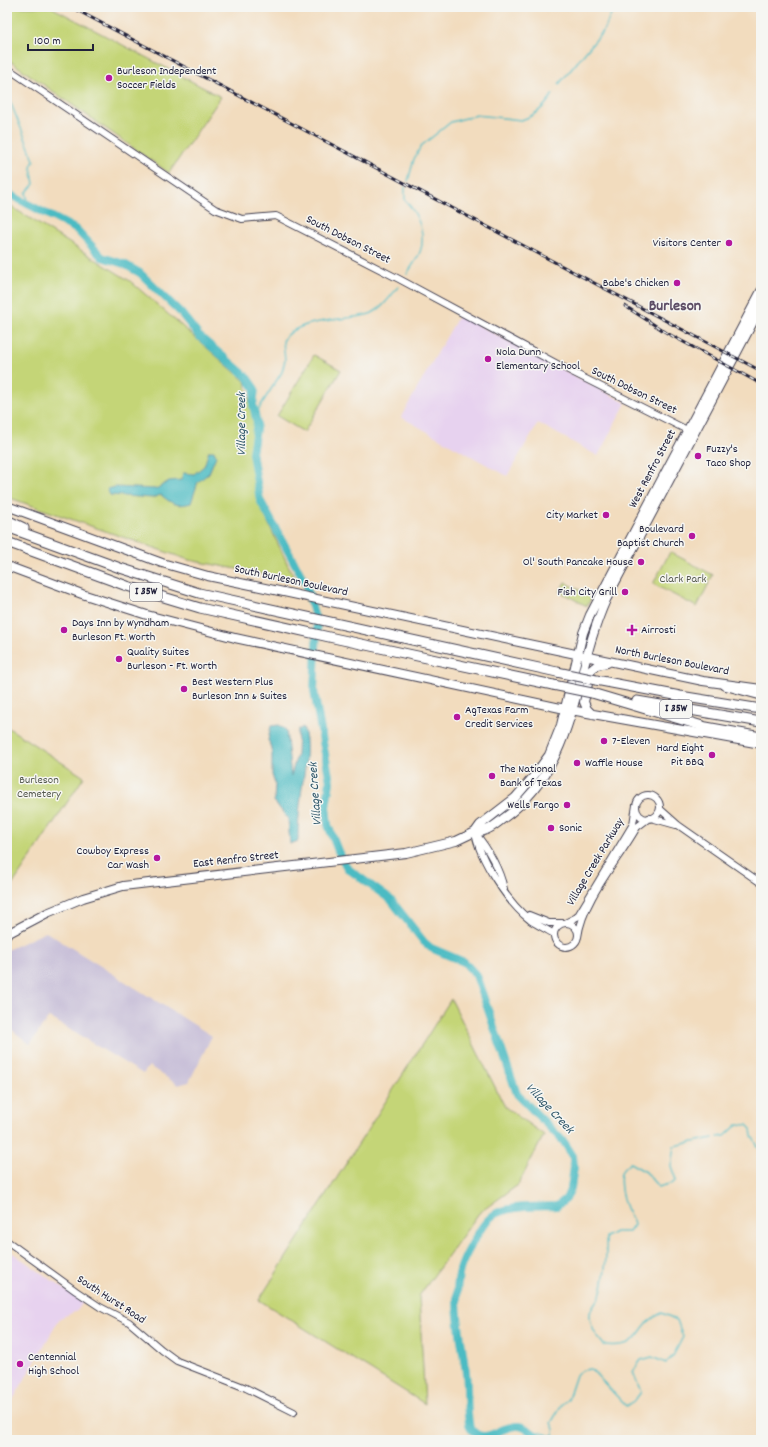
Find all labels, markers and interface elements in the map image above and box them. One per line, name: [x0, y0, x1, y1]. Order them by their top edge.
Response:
scale bar: [28, 26, 93, 52]
text: 100 m: [34, 33, 61, 50]
place label: Burleson Independent Soccer Fields: [117, 63, 217, 94]
marker: Burleson Independent Soccer Fields: [104, 73, 114, 83]
street label: South Dobson Street: [303, 211, 394, 269]
place label: Visitors Center: [653, 235, 722, 252]
marker: Visitors Center: [724, 238, 734, 248]
place label: Babe's Chicken: [603, 275, 669, 292]
marker: Babe's Chicken: [672, 278, 682, 288]
district label: Burleson: [649, 295, 701, 318]
place label: Nola Dunn Elementary School: [496, 344, 580, 375]
marker: Nola Dunn Elementary School: [483, 354, 493, 364]
street label: South Dobson Street: [588, 363, 680, 419]
water label: Village Creek: [233, 391, 252, 456]
street label: West Renfro Street: [625, 426, 681, 511]
place label: Fuzzy's Taco Shop: [706, 441, 751, 472]
marker: Fuzzy's Taco Shop: [693, 451, 703, 461]
place label: City Market: [546, 507, 599, 524]
marker: City Market: [601, 510, 611, 520]
place label: Boulevard Baptist Church: [617, 521, 684, 552]
marker: Boulevard Baptist Church: [687, 531, 697, 541]
place label: Ol' South Pancake House: [523, 554, 633, 571]
marker: Ol' South Pancake House: [636, 557, 646, 567]
street label: South Burleson Boulevard: [233, 561, 349, 601]
park label: Clark Park: [660, 571, 707, 588]
road number: I 35W: [130, 583, 162, 601]
place label: Fish City Grill: [558, 584, 617, 601]
marker: Fish City Grill: [620, 587, 630, 597]
place label: Days Inn by Wyndham Burleson Ft. Worth: [72, 615, 169, 646]
place label: Airrosti: [641, 622, 676, 639]
marker: Airrosti: [626, 624, 638, 636]
marker: Days Inn by Wyndham Burleson Ft. Worth: [59, 625, 69, 635]
street label: North Burleson Boulevard: [614, 642, 730, 680]
place label: Quality Suites Burleson - Ft. Worth: [127, 644, 217, 675]
marker: Quality Suites Burleson - Ft. Worth: [114, 654, 124, 664]
place label: Best Western Plus Burleson Inn & Suites: [192, 674, 287, 705]
marker: Best Western Plus Burleson Inn & Suites: [179, 684, 189, 694]
road number: I 35W: [660, 700, 692, 718]
place label: AgTexas Farm Credit Services: [465, 702, 533, 733]
marker: AgTexas Farm Credit Services: [452, 712, 462, 722]
place label: 7-Eleven: [612, 733, 651, 750]
marker: 7-Eleven: [599, 736, 609, 746]
place label: Hard Eight Pit BBQ: [657, 740, 705, 771]
marker: Hard Eight Pit BBQ: [707, 750, 717, 760]
place label: Waffle House: [585, 755, 643, 772]
marker: Waffle House: [572, 758, 582, 768]
water label: Village Creek: [304, 760, 328, 826]
place label: The National Bank of Texas: [500, 761, 562, 792]
marker: The National Bank of Texas: [487, 771, 497, 781]
park label: Burleson Cemetery: [17, 772, 62, 803]
place label: Wells Fargo: [507, 797, 559, 814]
marker: Wells Fargo: [562, 800, 572, 810]
street label: Village Creek Parkway: [563, 814, 630, 909]
place label: Sonic: [559, 820, 582, 837]
marker: Sonic: [546, 823, 556, 833]
place label: Cowboy Express Car Wash: [77, 843, 149, 874]
street label: East Renfro Street: [192, 847, 280, 873]
marker: Cowboy Express Car Wash: [152, 853, 162, 863]
water label: Village Creek: [520, 1079, 579, 1140]
street label: South Hurst Road: [73, 1271, 149, 1329]
place label: Centennial High School: [28, 1349, 79, 1380]
marker: Centennial High School: [15, 1359, 25, 1369]

